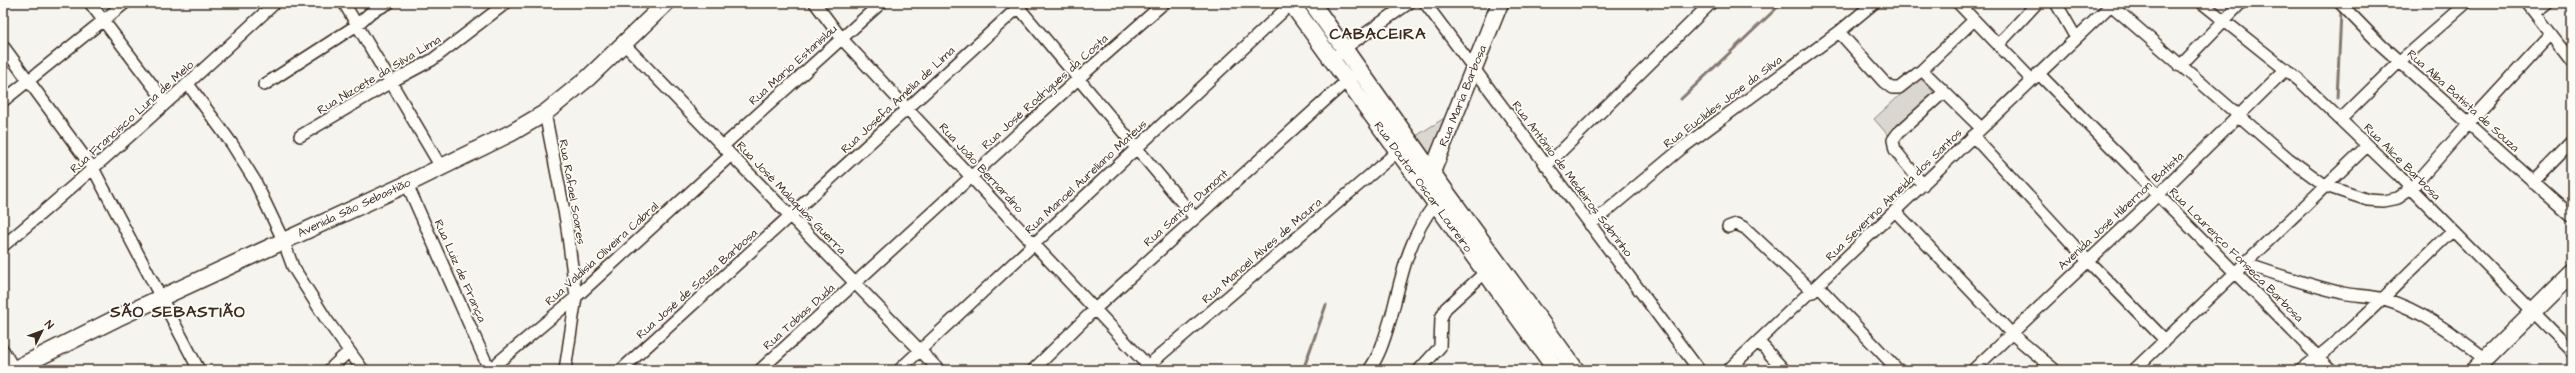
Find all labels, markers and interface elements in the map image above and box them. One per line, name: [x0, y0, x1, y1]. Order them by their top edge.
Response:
street label: Rua Mario Estanislau: [745, 21, 841, 109]
district label: CABACEIRA: [1329, 23, 1427, 45]
street label: Rua Nizoete da Silva Lima: [314, 31, 444, 119]
street label: Rua José Rodrigues da Costa: [978, 31, 1113, 154]
street label: Rua Josefa Amélia de Lima: [837, 43, 959, 157]
street label: Rua Maria Barbosa: [1435, 43, 1491, 149]
street label: Rua Alba Batista de Souza: [2403, 46, 2523, 156]
street label: Rua Euclides Jose da Silva: [1660, 52, 1786, 152]
street label: Rua Francisco Luna de Melo: [66, 57, 198, 177]
street label: Rua Antônio de Medeiros Sobrinho: [1508, 98, 1636, 261]
street label: Rua Manoel Aureliano Mateus: [1021, 116, 1151, 238]
street label: Rua Doutor Oscar Loureiro: [1370, 118, 1476, 256]
street label: Rua João Bernardino: [935, 119, 1027, 217]
street label: Rua Alice Barbosa: [2360, 120, 2444, 204]
street label: Rua Severino Almeida dos Santos: [1822, 125, 1966, 265]
street label: Rua Rafael Soares: [554, 138, 590, 246]
street label: Rua José Malaquias Guerra: [732, 138, 850, 258]
street label: Avenida José Hibernon Batista: [2054, 148, 2188, 274]
street label: Rua Santos Dumont: [1140, 165, 1232, 251]
street label: Avenida São Sebastião: [295, 174, 414, 242]
street label: Rua Lourenço Fonseca Barbosa: [2165, 184, 2307, 326]
street label: Rua Manoel Alves de Moura: [1198, 194, 1326, 308]
street label: Rua Valdisia Oliveira Cabral: [541, 198, 663, 310]
street label: Rua Luiz de França: [430, 217, 490, 325]
street label: Rua José de Souza Barbosa: [633, 225, 761, 343]
street label: Rua Tobias Duda: [759, 280, 839, 354]
district label: SÃO SEBASTIÃO: [109, 301, 246, 323]
north arrow: [22, 311, 62, 351]
text: N: [41, 317, 57, 332]

